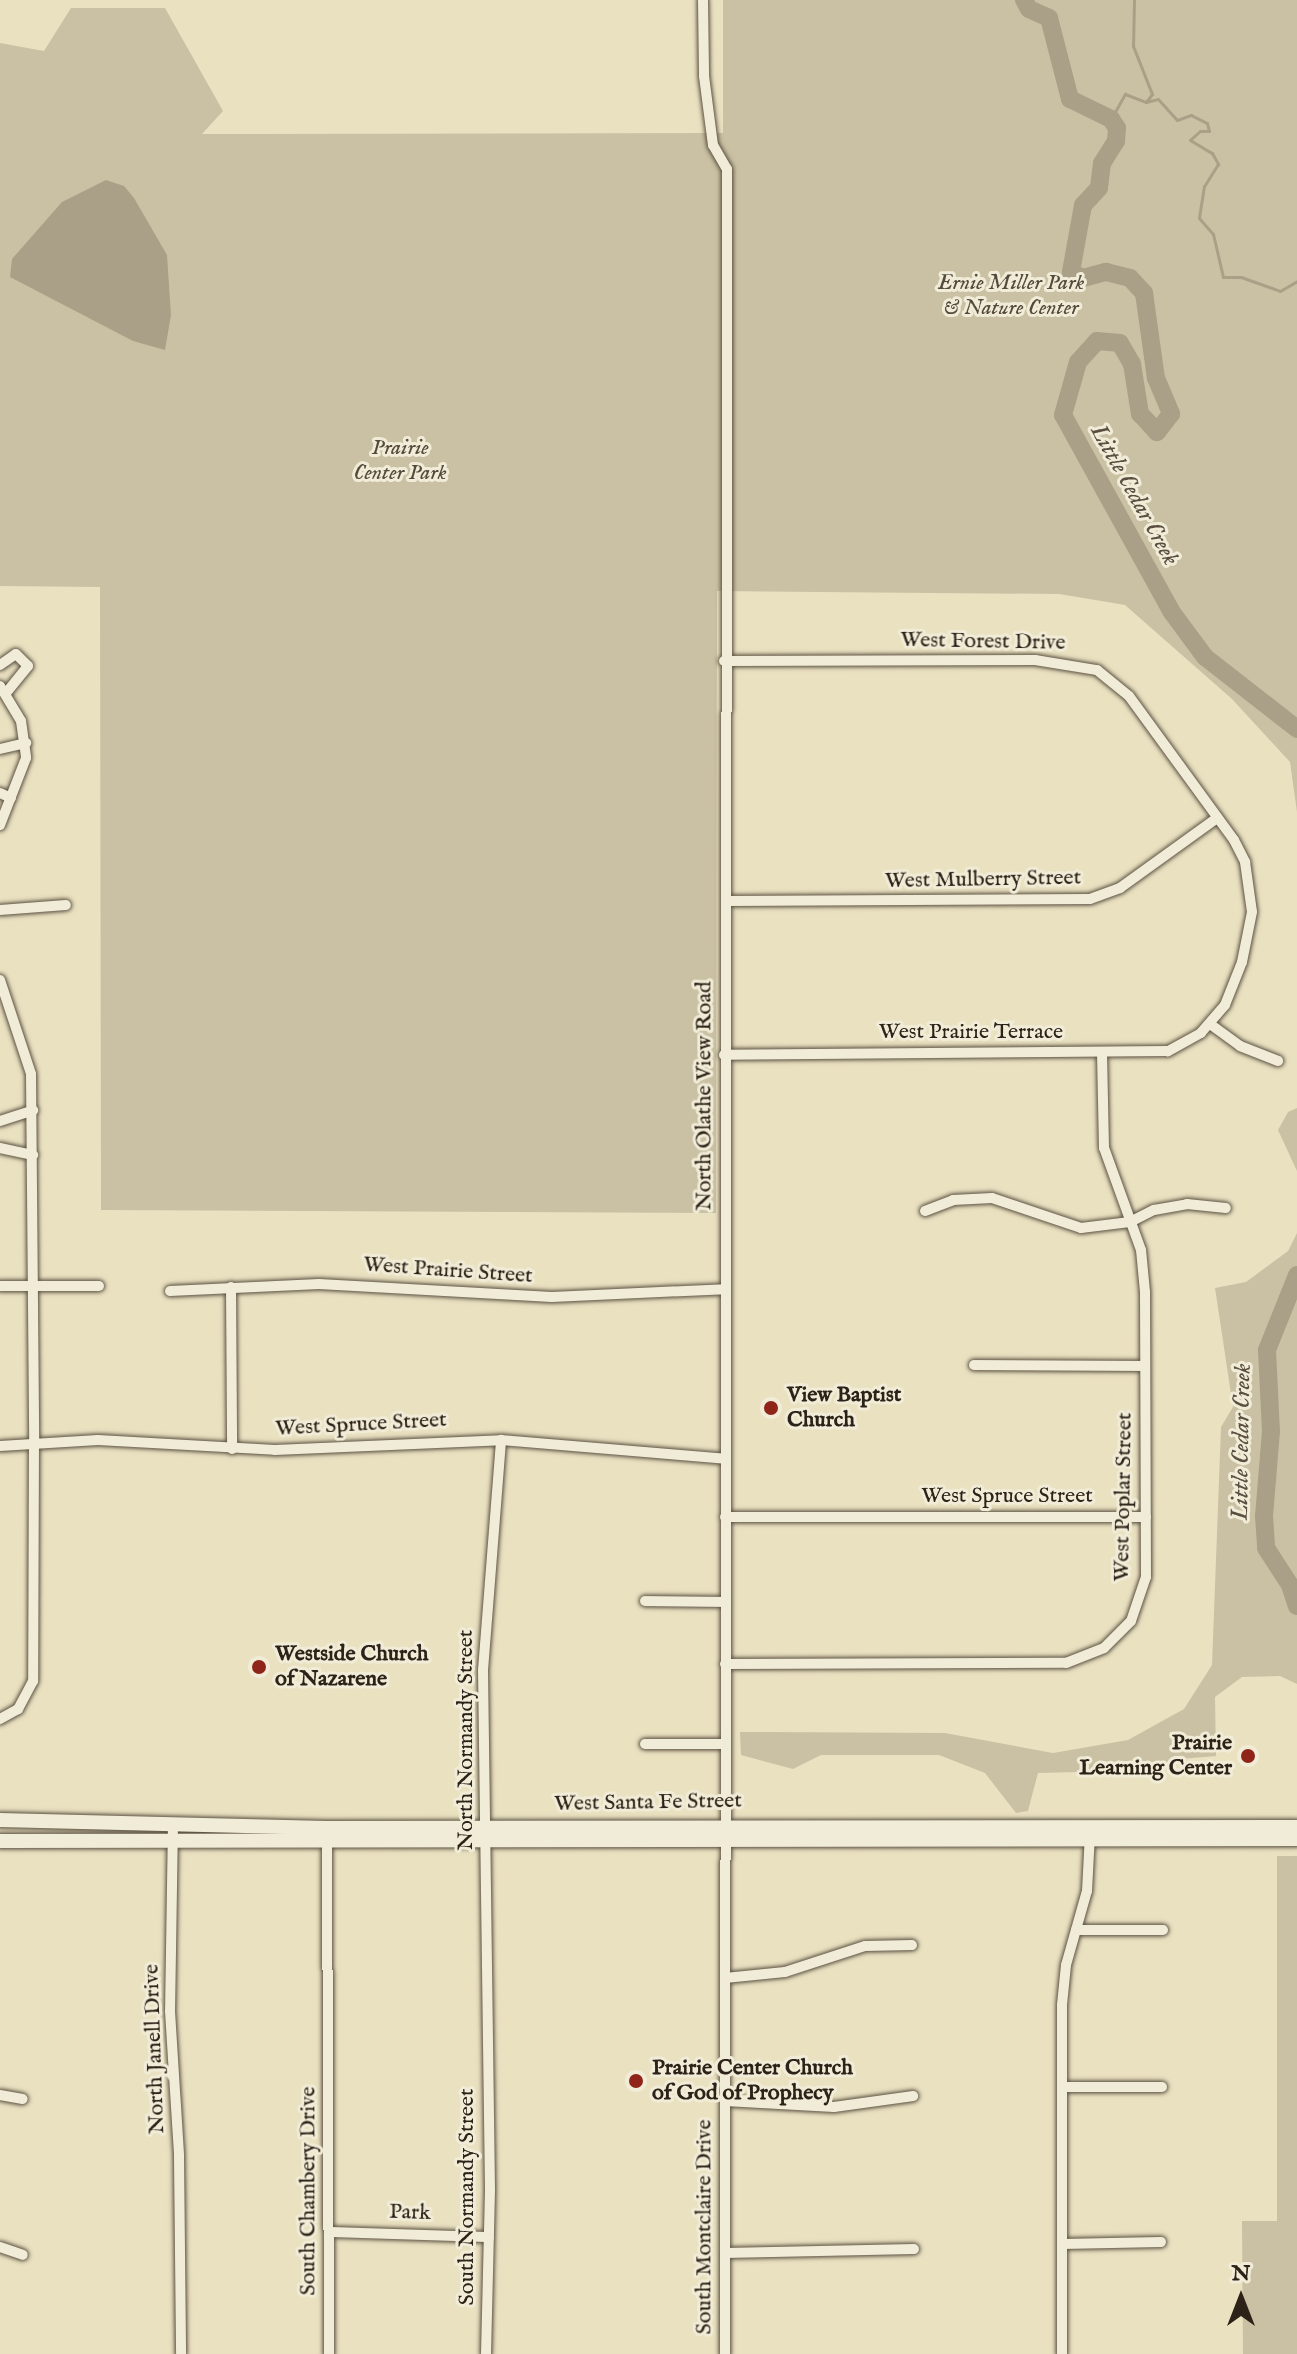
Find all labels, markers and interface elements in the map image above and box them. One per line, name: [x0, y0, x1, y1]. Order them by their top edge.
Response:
park label: Ernie Miller Park & Nature Center: [938, 270, 1084, 322]
water label: Little Cedar Creek: [1083, 419, 1185, 571]
park label: Prairie Center Park: [353, 435, 447, 486]
street label: West Forest Drive: [900, 627, 1066, 657]
street label: West Mulberry Street: [885, 865, 1081, 895]
street label: North Olathe View Road: [692, 981, 718, 1211]
street label: West Prairie Terrace: [879, 1020, 1063, 1046]
street label: West Prairie Street: [362, 1252, 534, 1290]
water label: Little Cedar Creek: [1226, 1363, 1258, 1521]
place label: View Baptist Church: [787, 1382, 901, 1434]
marker: View Baptist Church: [762, 1399, 780, 1417]
street label: West Spruce Street: [275, 1407, 447, 1443]
street label: West Poplar Street: [1109, 1412, 1139, 1582]
street label: West Spruce Street: [921, 1484, 1093, 1510]
street label: North Normandy Street: [454, 1630, 480, 1850]
place label: Westside Church of Nazarene: [275, 1641, 428, 1692]
marker: Westside Church of Nazarene: [250, 1658, 268, 1676]
place label: Prairie Learning Center: [1079, 1730, 1232, 1782]
marker: Prairie Learning Center: [1239, 1747, 1257, 1765]
street label: West Santa Fe Street: [554, 1788, 742, 1818]
street label: North Janell Drive: [139, 1964, 171, 2134]
place label: Prairie Center Church of God of Prophecy: [652, 2055, 853, 2106]
marker: Prairie Center Church of God of Prophecy: [627, 2072, 645, 2090]
street label: South Chambery Drive: [296, 2086, 322, 2296]
street label: South Normandy Street: [455, 2089, 481, 2305]
street label: South Montclaire Drive: [692, 2119, 718, 2335]
street label: Park: [389, 2199, 431, 2227]
north arrow: [1201, 2258, 1281, 2338]
text: N: [1231, 2260, 1251, 2288]

